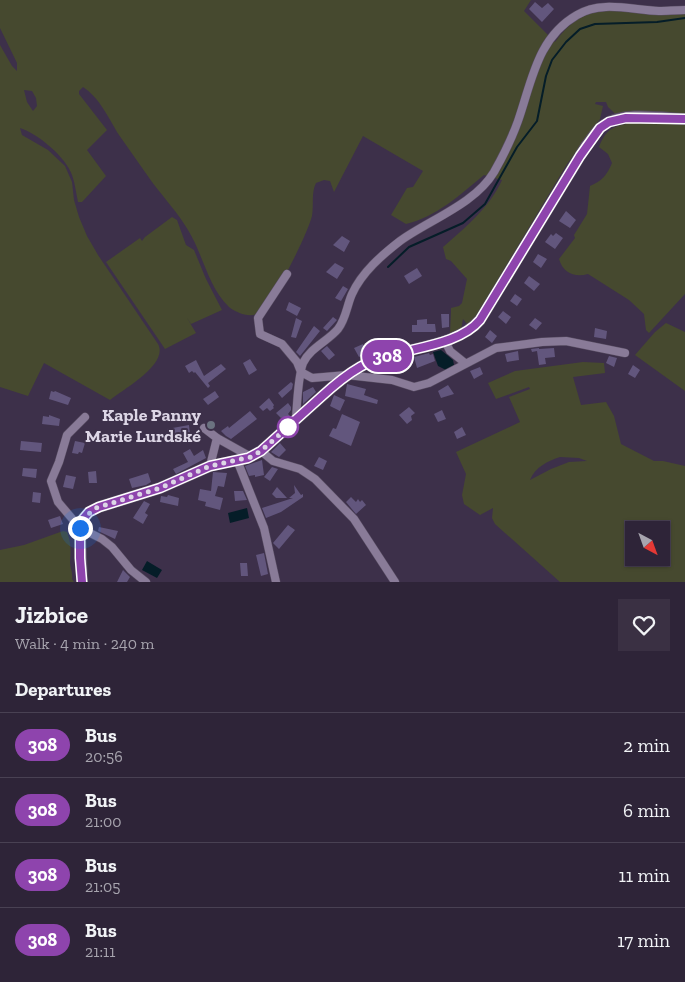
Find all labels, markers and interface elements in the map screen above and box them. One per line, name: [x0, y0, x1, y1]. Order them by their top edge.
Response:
line badge: 308: [358, 340, 416, 372]
text: 308: [372, 345, 402, 367]
place label: Kaple Panny Marie Lurdské: [85, 404, 201, 447]
unlabelled marker: [277, 416, 299, 438]
marker: Kaple Panny Marie Lurdské: [205, 419, 217, 431]
your location: [68, 516, 93, 541]
north arrow: [625, 521, 670, 566]
map controls: [625, 521, 670, 566]
button: heart: [618, 599, 670, 651]
text: Jizbice: [15, 600, 88, 629]
text: Walk · 4 min · 240 m: [15, 634, 154, 653]
text: Departures: [15, 678, 111, 701]
text: Bus: [85, 724, 117, 747]
text: 308: [28, 734, 57, 756]
text: 2 min: [623, 734, 670, 757]
text: 20:56: [85, 747, 123, 766]
text: Bus: [85, 789, 117, 812]
text: 308: [28, 799, 57, 821]
text: 6 min: [623, 799, 670, 822]
text: 21:00: [85, 812, 121, 831]
text: Bus: [85, 854, 117, 877]
text: 308: [28, 864, 57, 886]
text: 11 min: [618, 864, 670, 887]
text: 21:05: [85, 877, 120, 896]
text: Bus: [85, 919, 117, 942]
text: 308: [28, 929, 57, 951]
text: 17 min: [617, 929, 670, 952]
text: 21:11: [85, 942, 115, 961]

